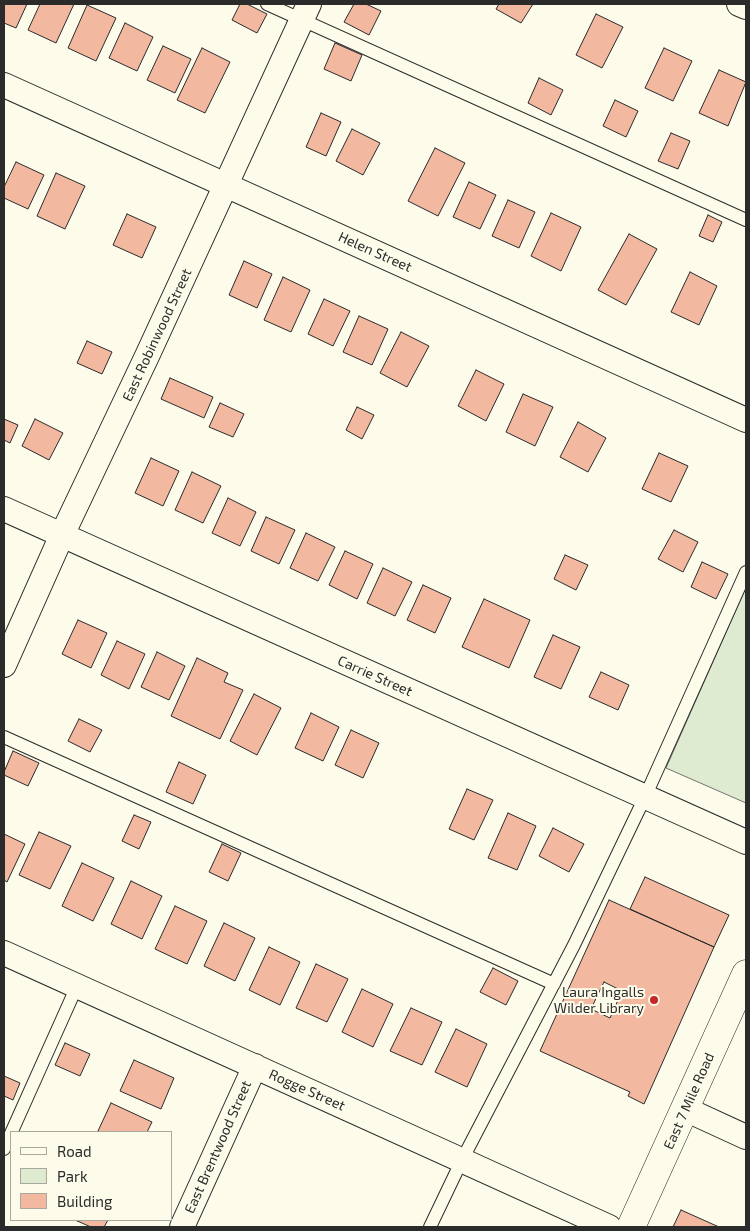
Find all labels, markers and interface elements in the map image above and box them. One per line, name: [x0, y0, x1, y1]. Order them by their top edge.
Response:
street label: Helen Street: [336, 228, 414, 276]
street label: East Robinwood Street: [119, 266, 195, 404]
street label: Carrie Street: [335, 652, 415, 700]
place label: Laura Ingalls Wilder Library: [554, 984, 644, 1016]
marker: Laura Ingalls Wilder Library: [648, 994, 660, 1006]
street label: East 7 Mile Road: [660, 1050, 718, 1152]
street label: Rogge Street: [266, 1066, 348, 1114]
street label: East Brentwood Street: [181, 1078, 255, 1216]
legend: [10, 1131, 172, 1221]
text: Road: [57, 1142, 92, 1160]
text: Park: [57, 1167, 88, 1185]
text: Building: [57, 1192, 112, 1210]

